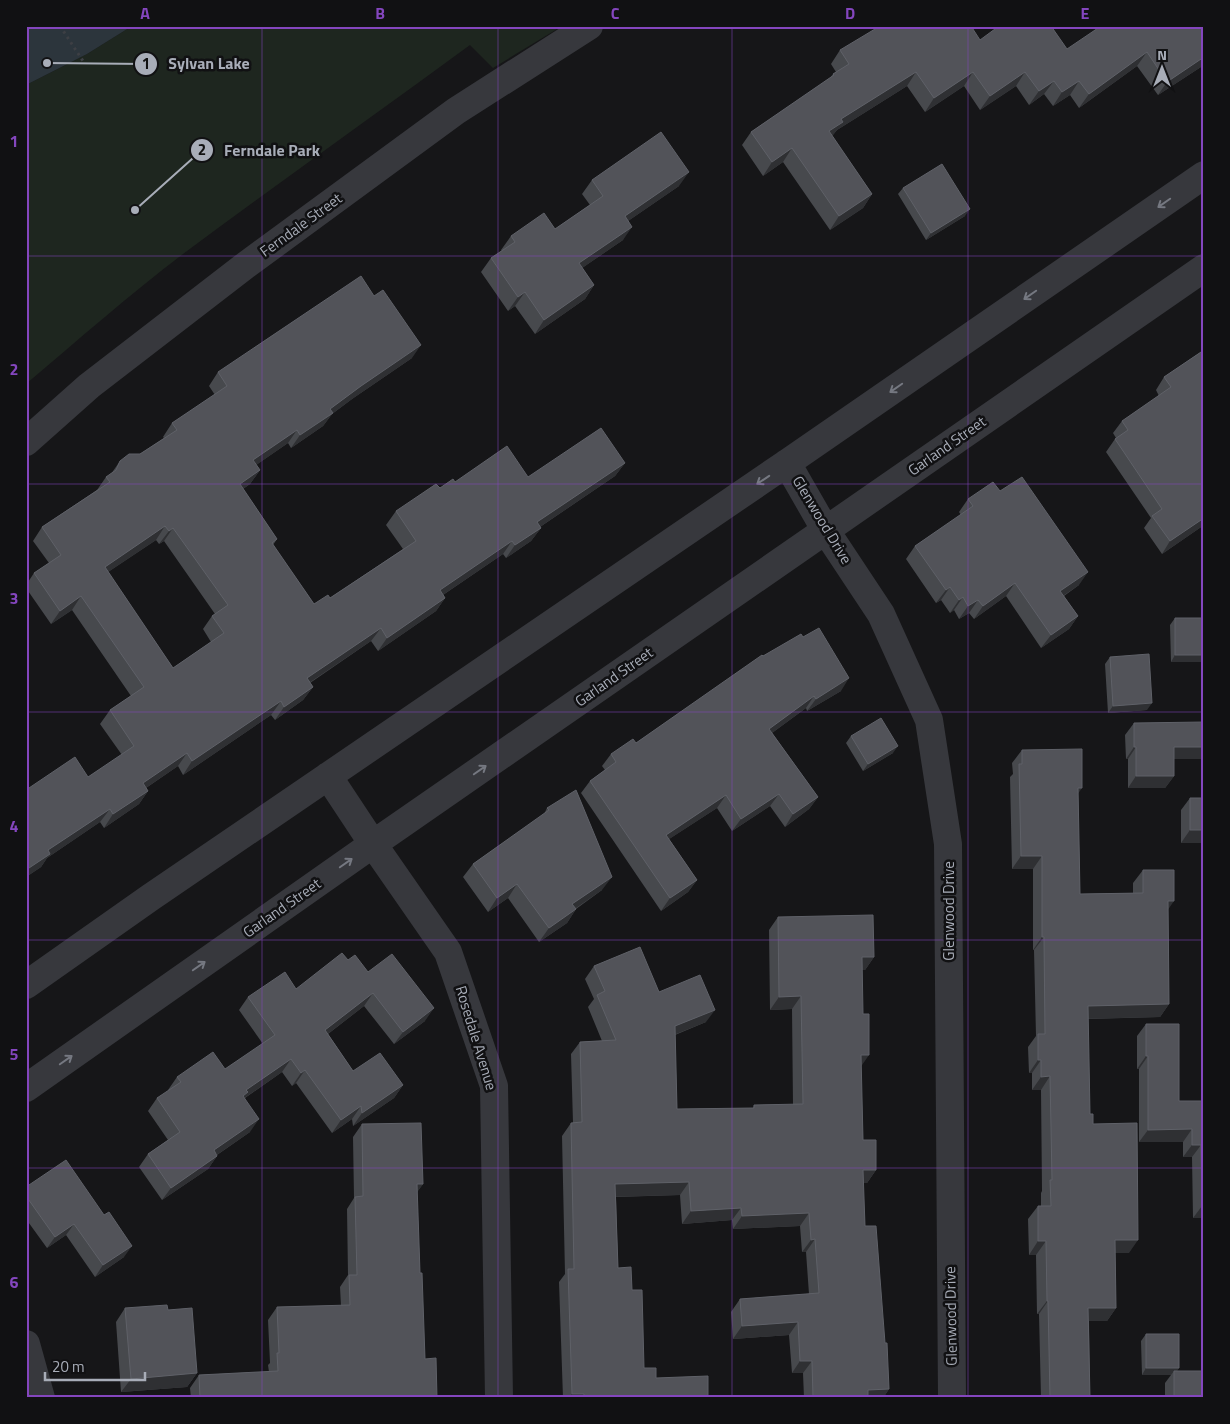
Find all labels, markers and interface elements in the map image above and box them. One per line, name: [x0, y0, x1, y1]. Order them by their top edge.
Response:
text: A: [140, 1, 150, 25]
text: B: [375, 1, 385, 25]
text: C: [611, 1, 620, 25]
text: D: [845, 1, 855, 25]
text: E: [1081, 1, 1090, 25]
north arrow: [1138, 42, 1188, 92]
text: N: [1157, 44, 1167, 65]
callout: Sylvan Lake: [133, 48, 260, 79]
text: Sylvan Lake: [168, 51, 250, 75]
text: 1: [142, 52, 150, 75]
text: 1: [10, 129, 18, 153]
callout: Ferndale Park: [189, 135, 330, 166]
text: 2: [198, 138, 206, 161]
text: Ferndale Park: [224, 138, 321, 162]
street label: Ferndale Street: [255, 186, 347, 262]
one-way arrow: [1157, 198, 1171, 208]
one-way arrow: [1023, 290, 1037, 300]
text: 2: [10, 357, 18, 381]
one-way arrow: [889, 383, 903, 393]
street label: Garland Street: [903, 410, 991, 481]
street label: Glenwood Drive: [787, 471, 858, 568]
one-way arrow: [756, 475, 770, 485]
text: 3: [10, 586, 18, 610]
street label: Garland Street: [570, 641, 658, 712]
one-way arrow: [472, 765, 486, 775]
text: 4: [10, 814, 19, 838]
one-way arrow: [339, 858, 353, 868]
street label: Glenwood Drive: [937, 861, 960, 961]
street label: Garland Street: [238, 872, 326, 943]
one-way arrow: [192, 961, 206, 971]
street label: Rosedale Avenue: [450, 983, 503, 1093]
text: 5: [10, 1042, 19, 1066]
one-way arrow: [59, 1055, 73, 1065]
street label: Glenwood Drive: [938, 1266, 963, 1366]
text: 6: [10, 1270, 19, 1294]
scale bar: [45, 1349, 145, 1381]
text: 20 m: [52, 1355, 85, 1378]

